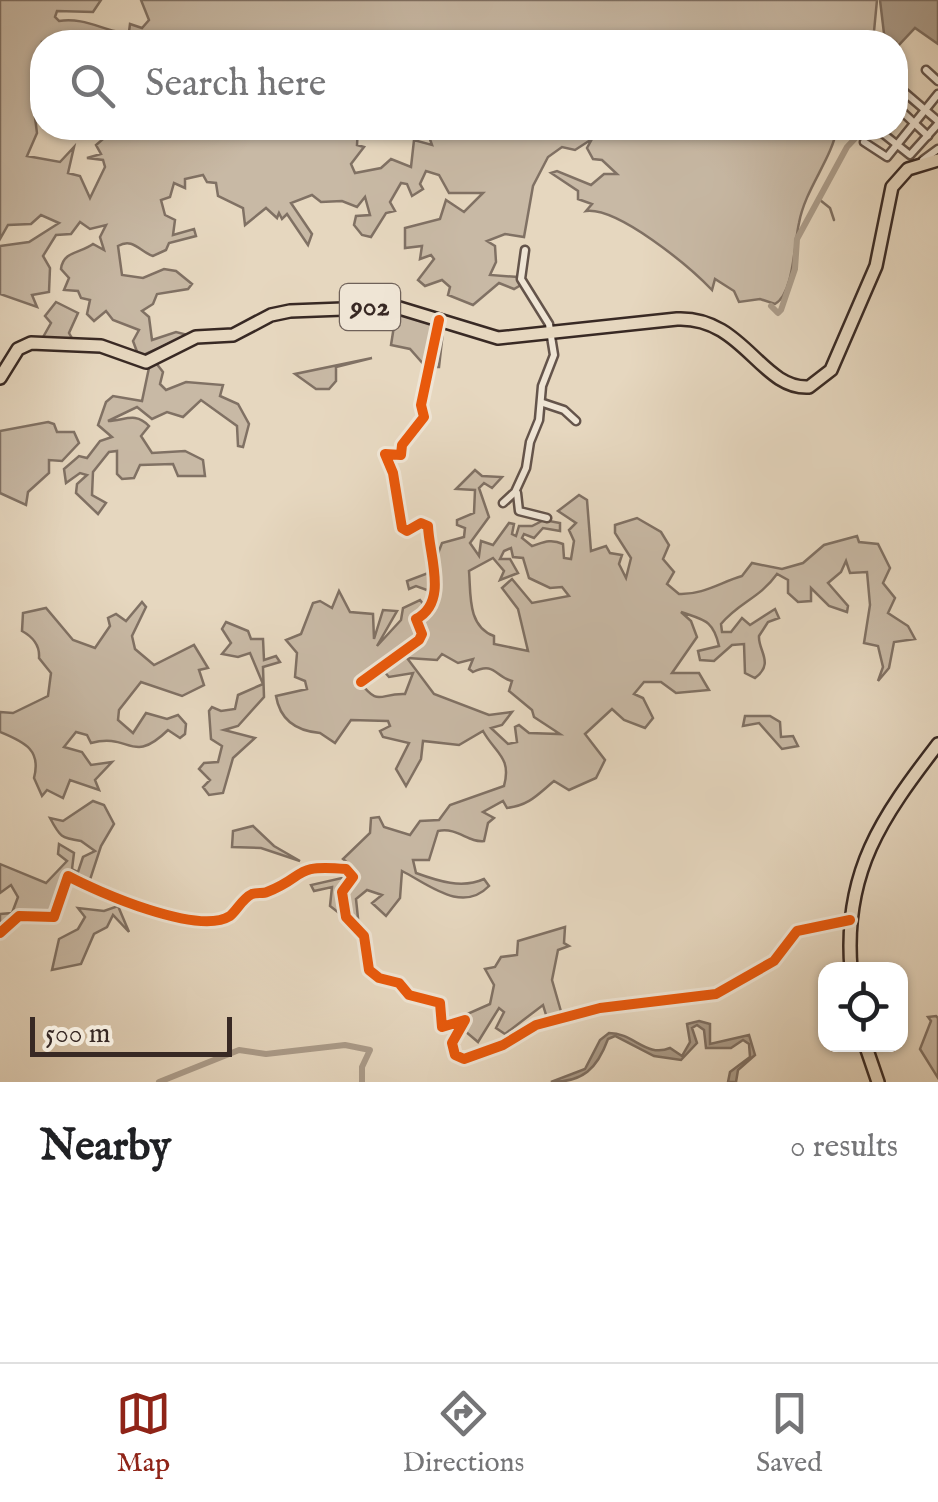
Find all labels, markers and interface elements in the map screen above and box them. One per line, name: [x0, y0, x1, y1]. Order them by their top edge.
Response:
search box: [30, 30, 908, 140]
icon: search: [65, 58, 120, 113]
text: Search here: [145, 61, 326, 109]
road number: 902: [340, 284, 400, 330]
map controls: [818, 962, 908, 1052]
button: locate: [818, 962, 908, 1052]
scale bar: [30, 1012, 232, 1056]
text: 500 m: [45, 1017, 110, 1052]
text: Nearby: [40, 1121, 171, 1174]
text: 0 results: [790, 1127, 898, 1168]
tab: Map: [116, 1386, 171, 1481]
tab: Directions: [402, 1386, 524, 1481]
tab: Saved: [756, 1386, 822, 1481]

